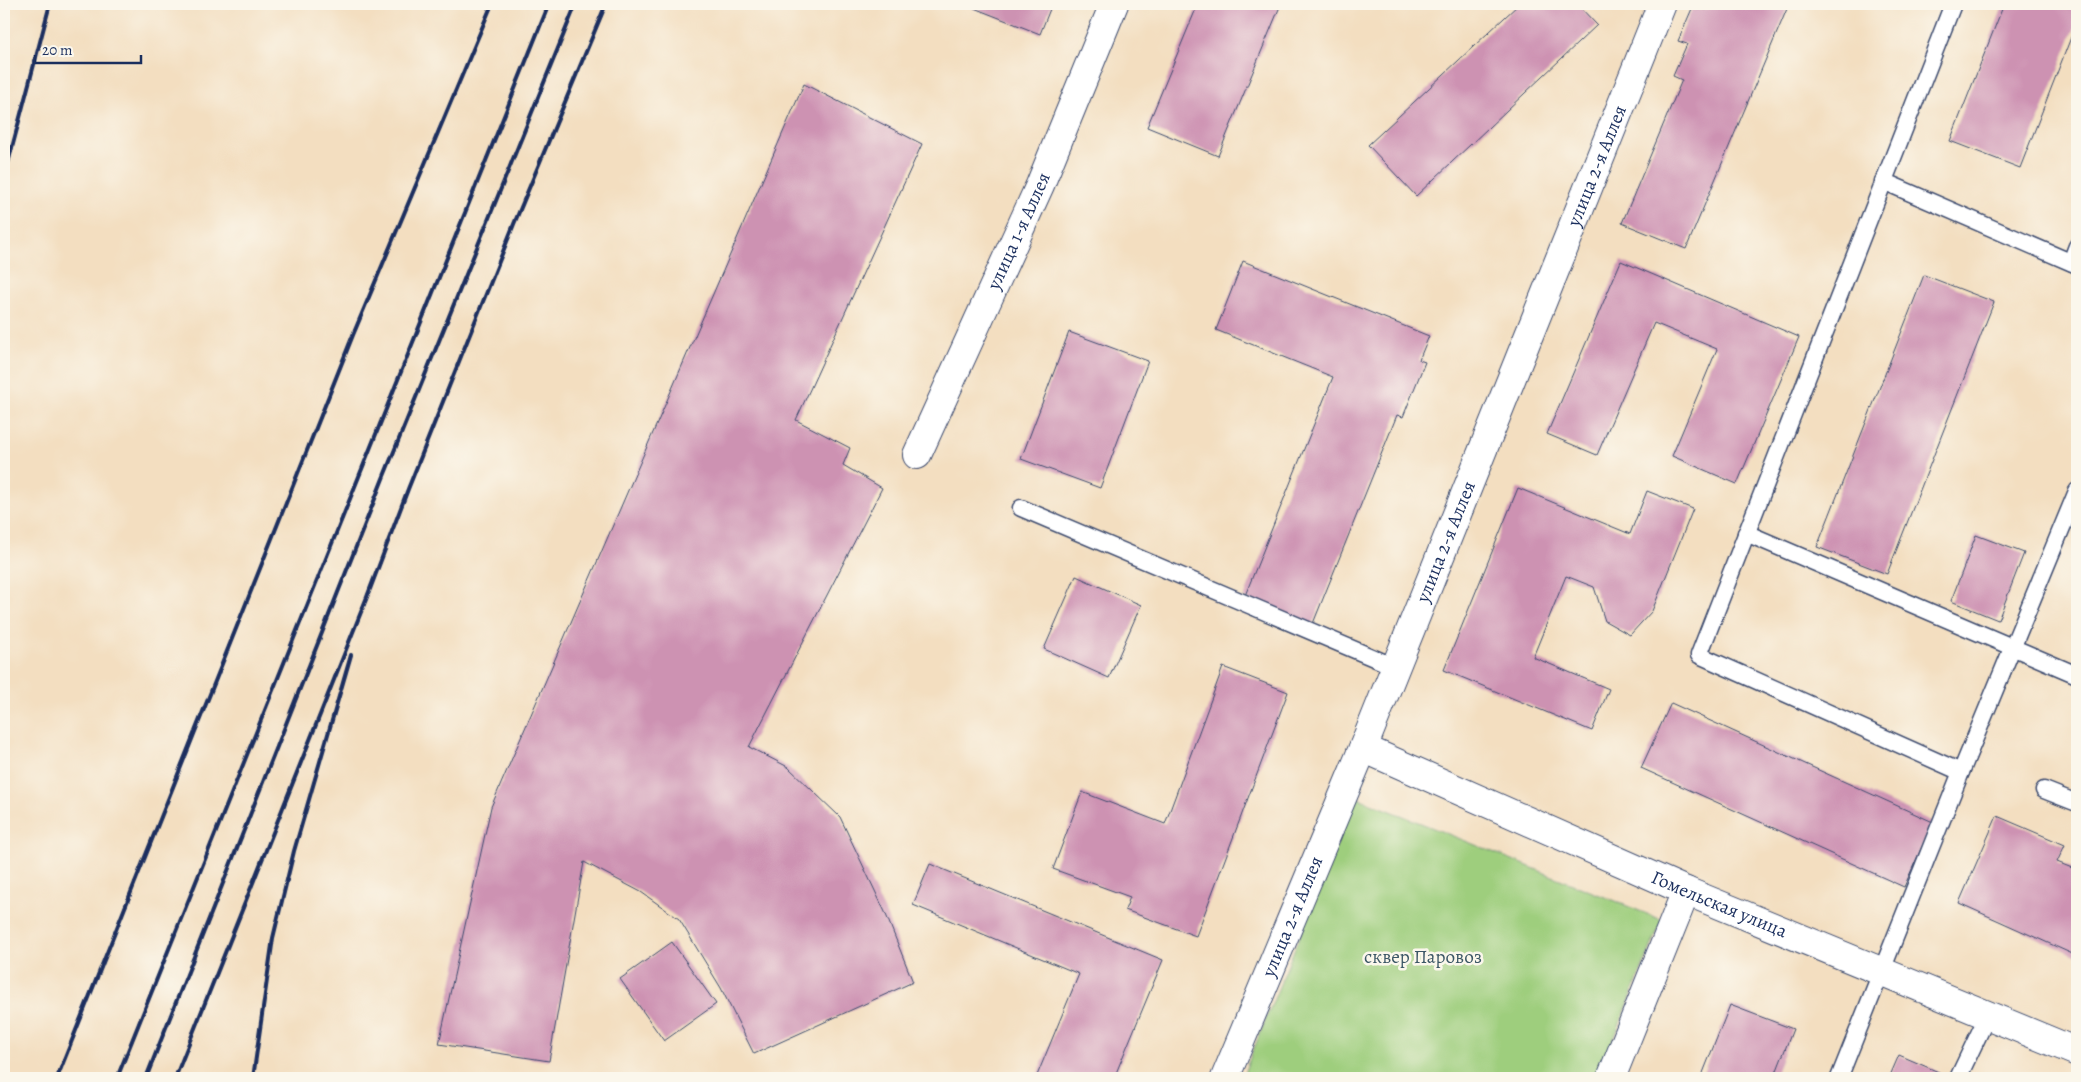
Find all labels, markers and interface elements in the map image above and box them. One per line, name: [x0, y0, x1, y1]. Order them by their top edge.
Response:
scale bar: [35, 32, 141, 64]
text: 20 m: [42, 40, 73, 60]
street label: улица 2-я Аллея: [1561, 101, 1633, 231]
street label: улица 1-я Аллея: [981, 169, 1057, 295]
street label: улица 2-я Аллея: [1409, 477, 1482, 607]
street label: улица 2-я Аллея: [1255, 852, 1329, 982]
street label: Гомельская улица: [1647, 864, 1791, 944]
park label: сквер Паровоз: [1364, 944, 1482, 970]

